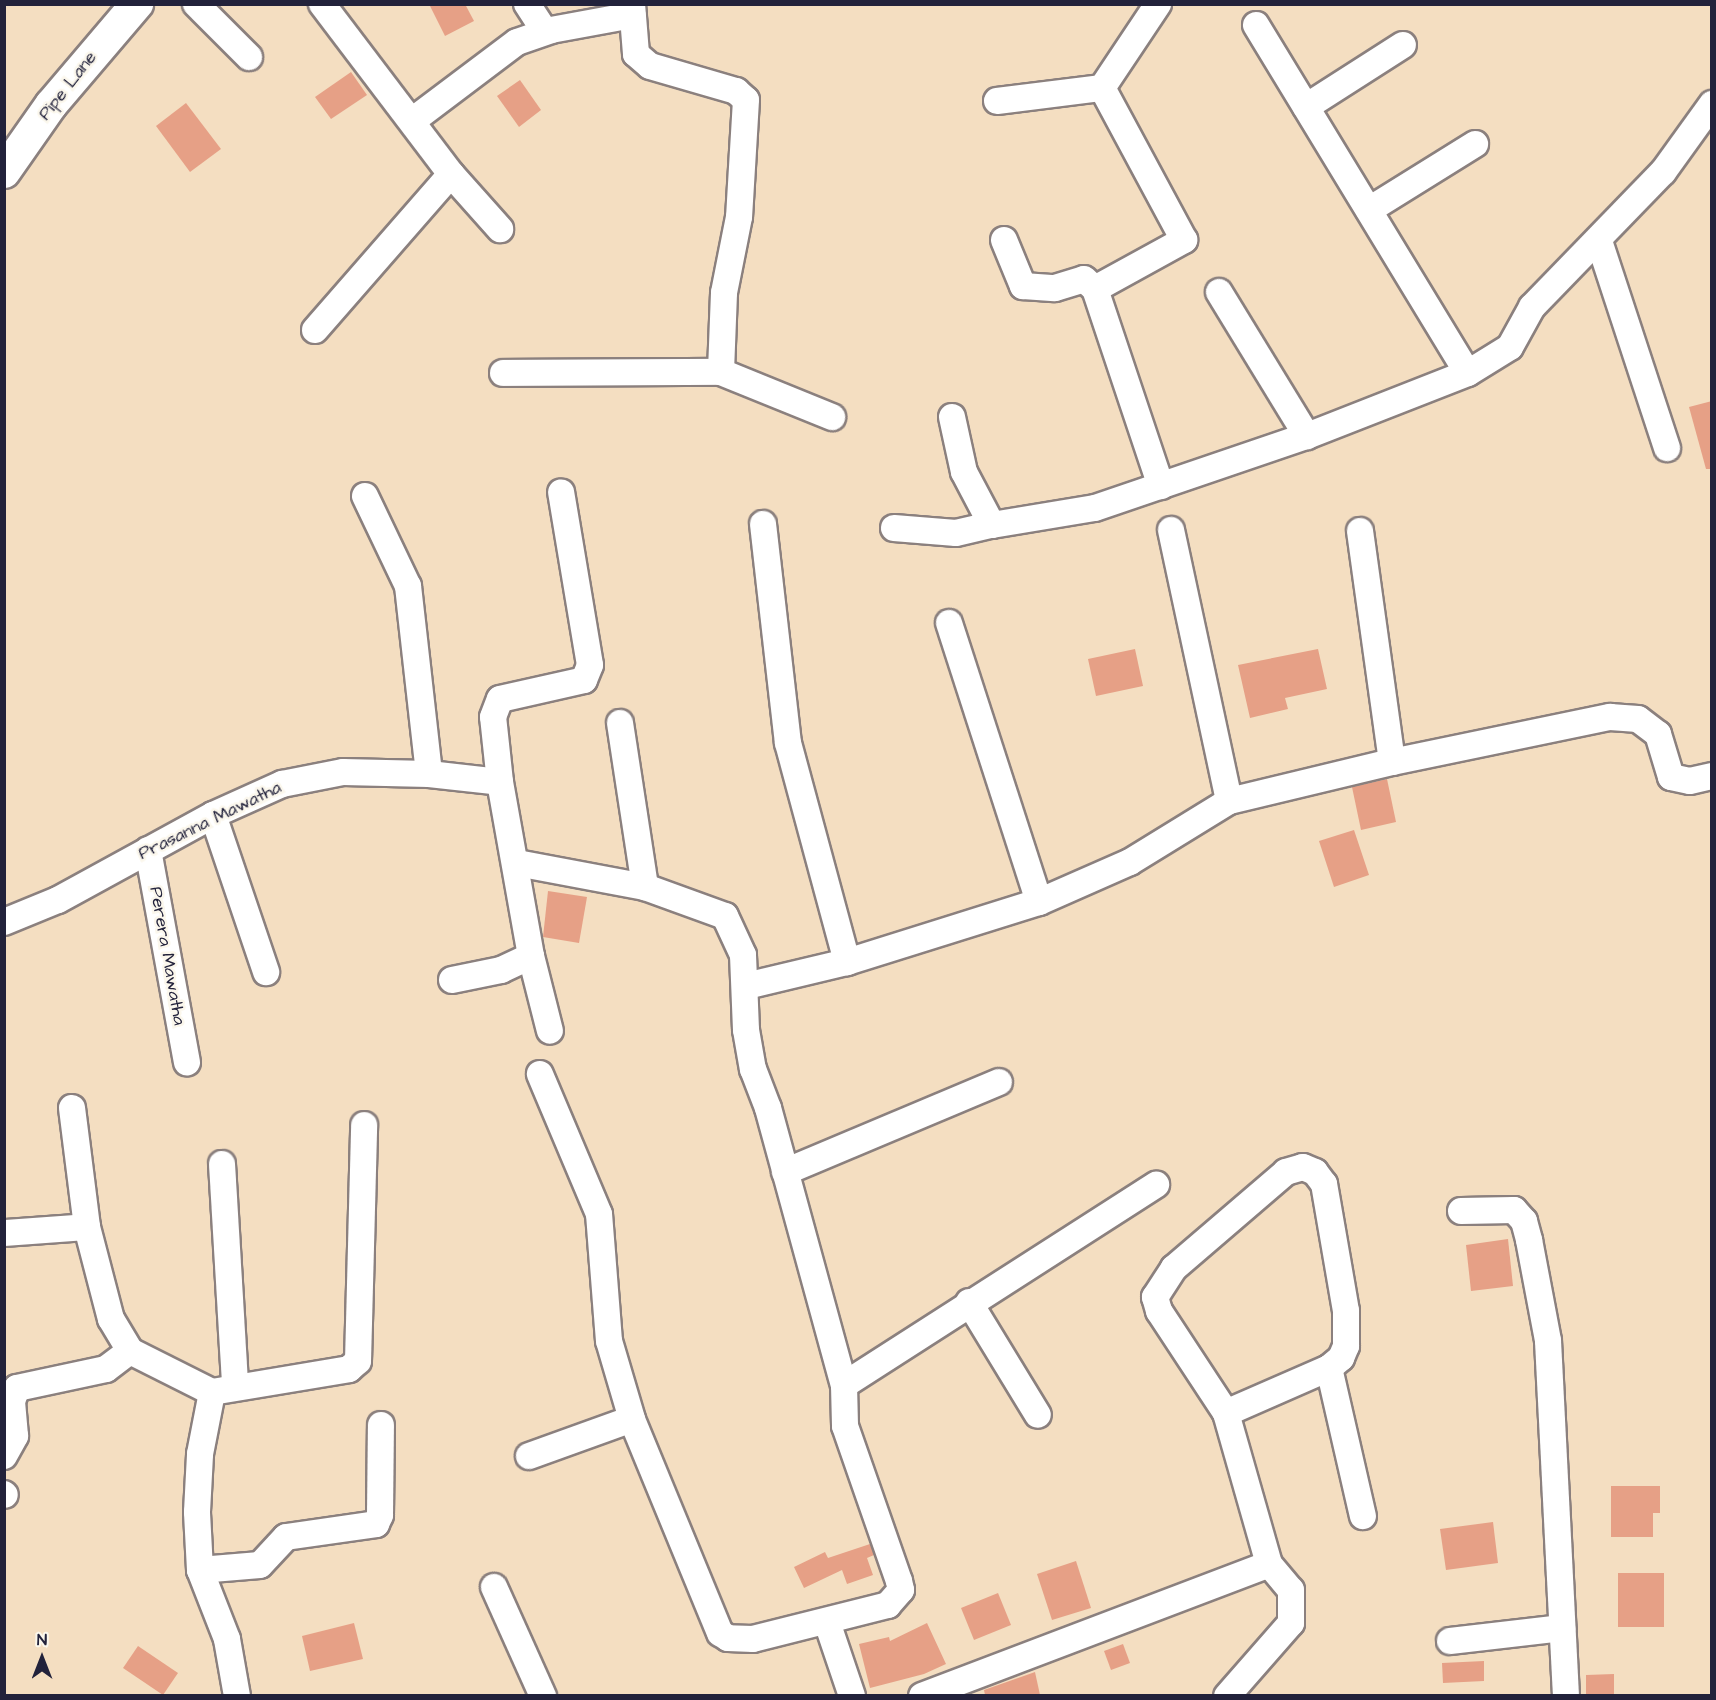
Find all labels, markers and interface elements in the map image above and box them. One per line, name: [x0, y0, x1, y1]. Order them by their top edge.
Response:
street label: Pipe Lane: [34, 47, 102, 125]
street label: Prasanna Mawatha: [135, 777, 285, 865]
street label: Perera Mawatha: [144, 885, 190, 1027]
north arrow: [12, 1628, 72, 1688]
text: N: [37, 1629, 47, 1651]

